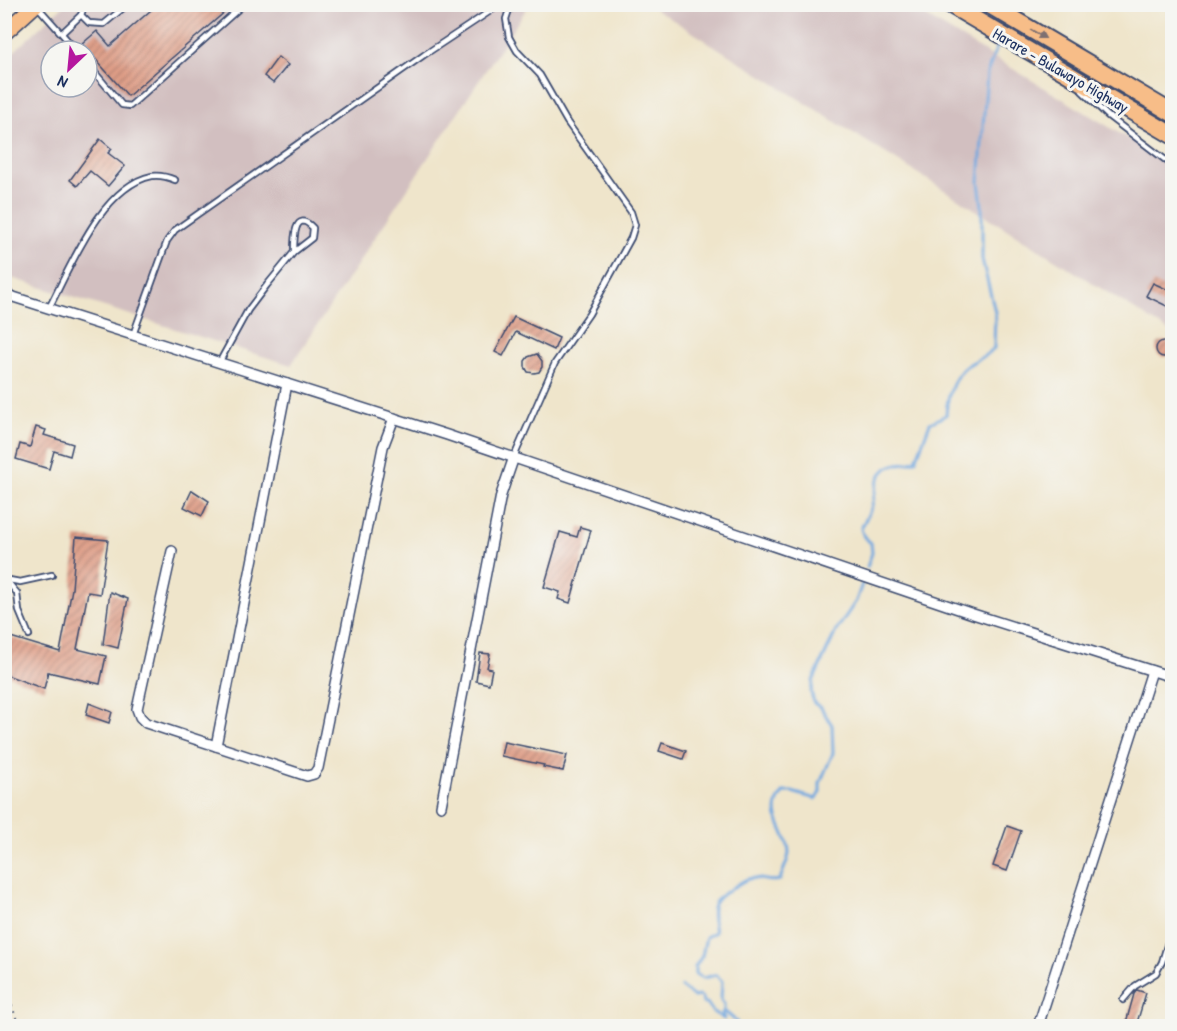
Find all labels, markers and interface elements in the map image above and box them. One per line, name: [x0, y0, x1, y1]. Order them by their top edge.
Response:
street label: Harare - Bulawayo Highway: [989, 22, 1133, 118]
one-way arrow: [1030, 29, 1047, 39]
north arrow: [39, 39, 99, 99]
text: N: [53, 71, 71, 94]

